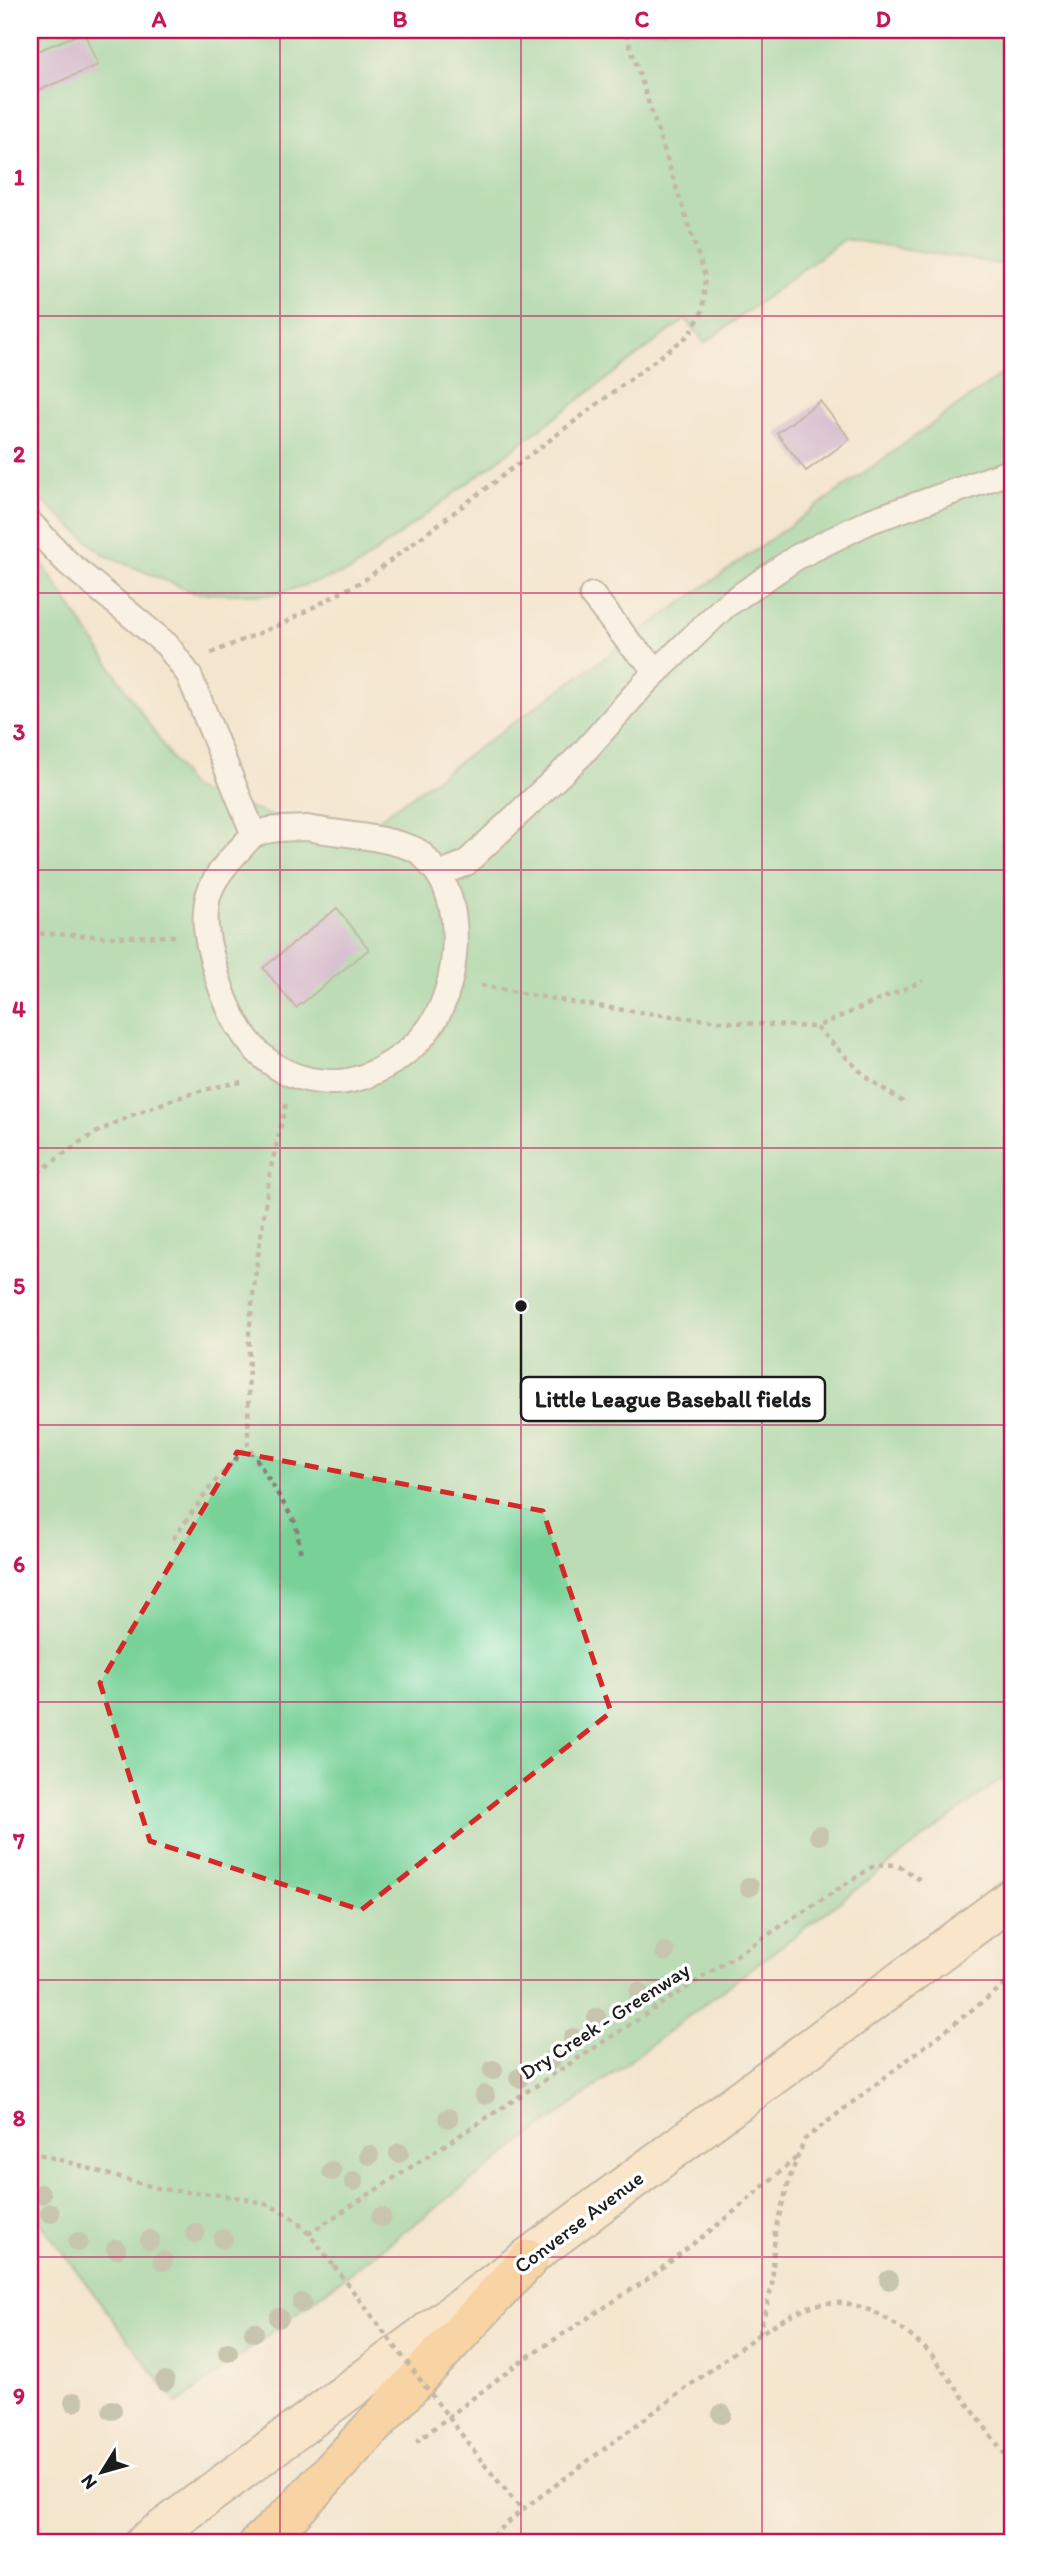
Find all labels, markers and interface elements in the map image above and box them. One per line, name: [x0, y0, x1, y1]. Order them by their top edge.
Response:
text: A: [151, 5, 167, 33]
text: B: [393, 5, 408, 33]
text: C: [635, 5, 650, 33]
text: D: [875, 5, 891, 33]
text: 1: [14, 163, 25, 191]
text: 2: [13, 440, 26, 468]
text: 3: [13, 718, 26, 746]
text: 4: [12, 995, 26, 1023]
text: 5: [13, 1272, 25, 1300]
callout: Little League Baseball fields: [521, 1377, 825, 1421]
text: Little League Baseball fields: [535, 1385, 811, 1413]
text: 6: [13, 1550, 25, 1578]
text: 7: [12, 1827, 25, 1855]
street label: Dry Creek - Greenway: [515, 1956, 694, 2085]
text: 8: [13, 2104, 26, 2132]
street label: Converse Avenue: [509, 2165, 648, 2278]
text: 9: [13, 2382, 25, 2410]
north arrow: [66, 2436, 136, 2506]
text: N: [76, 2470, 102, 2494]

